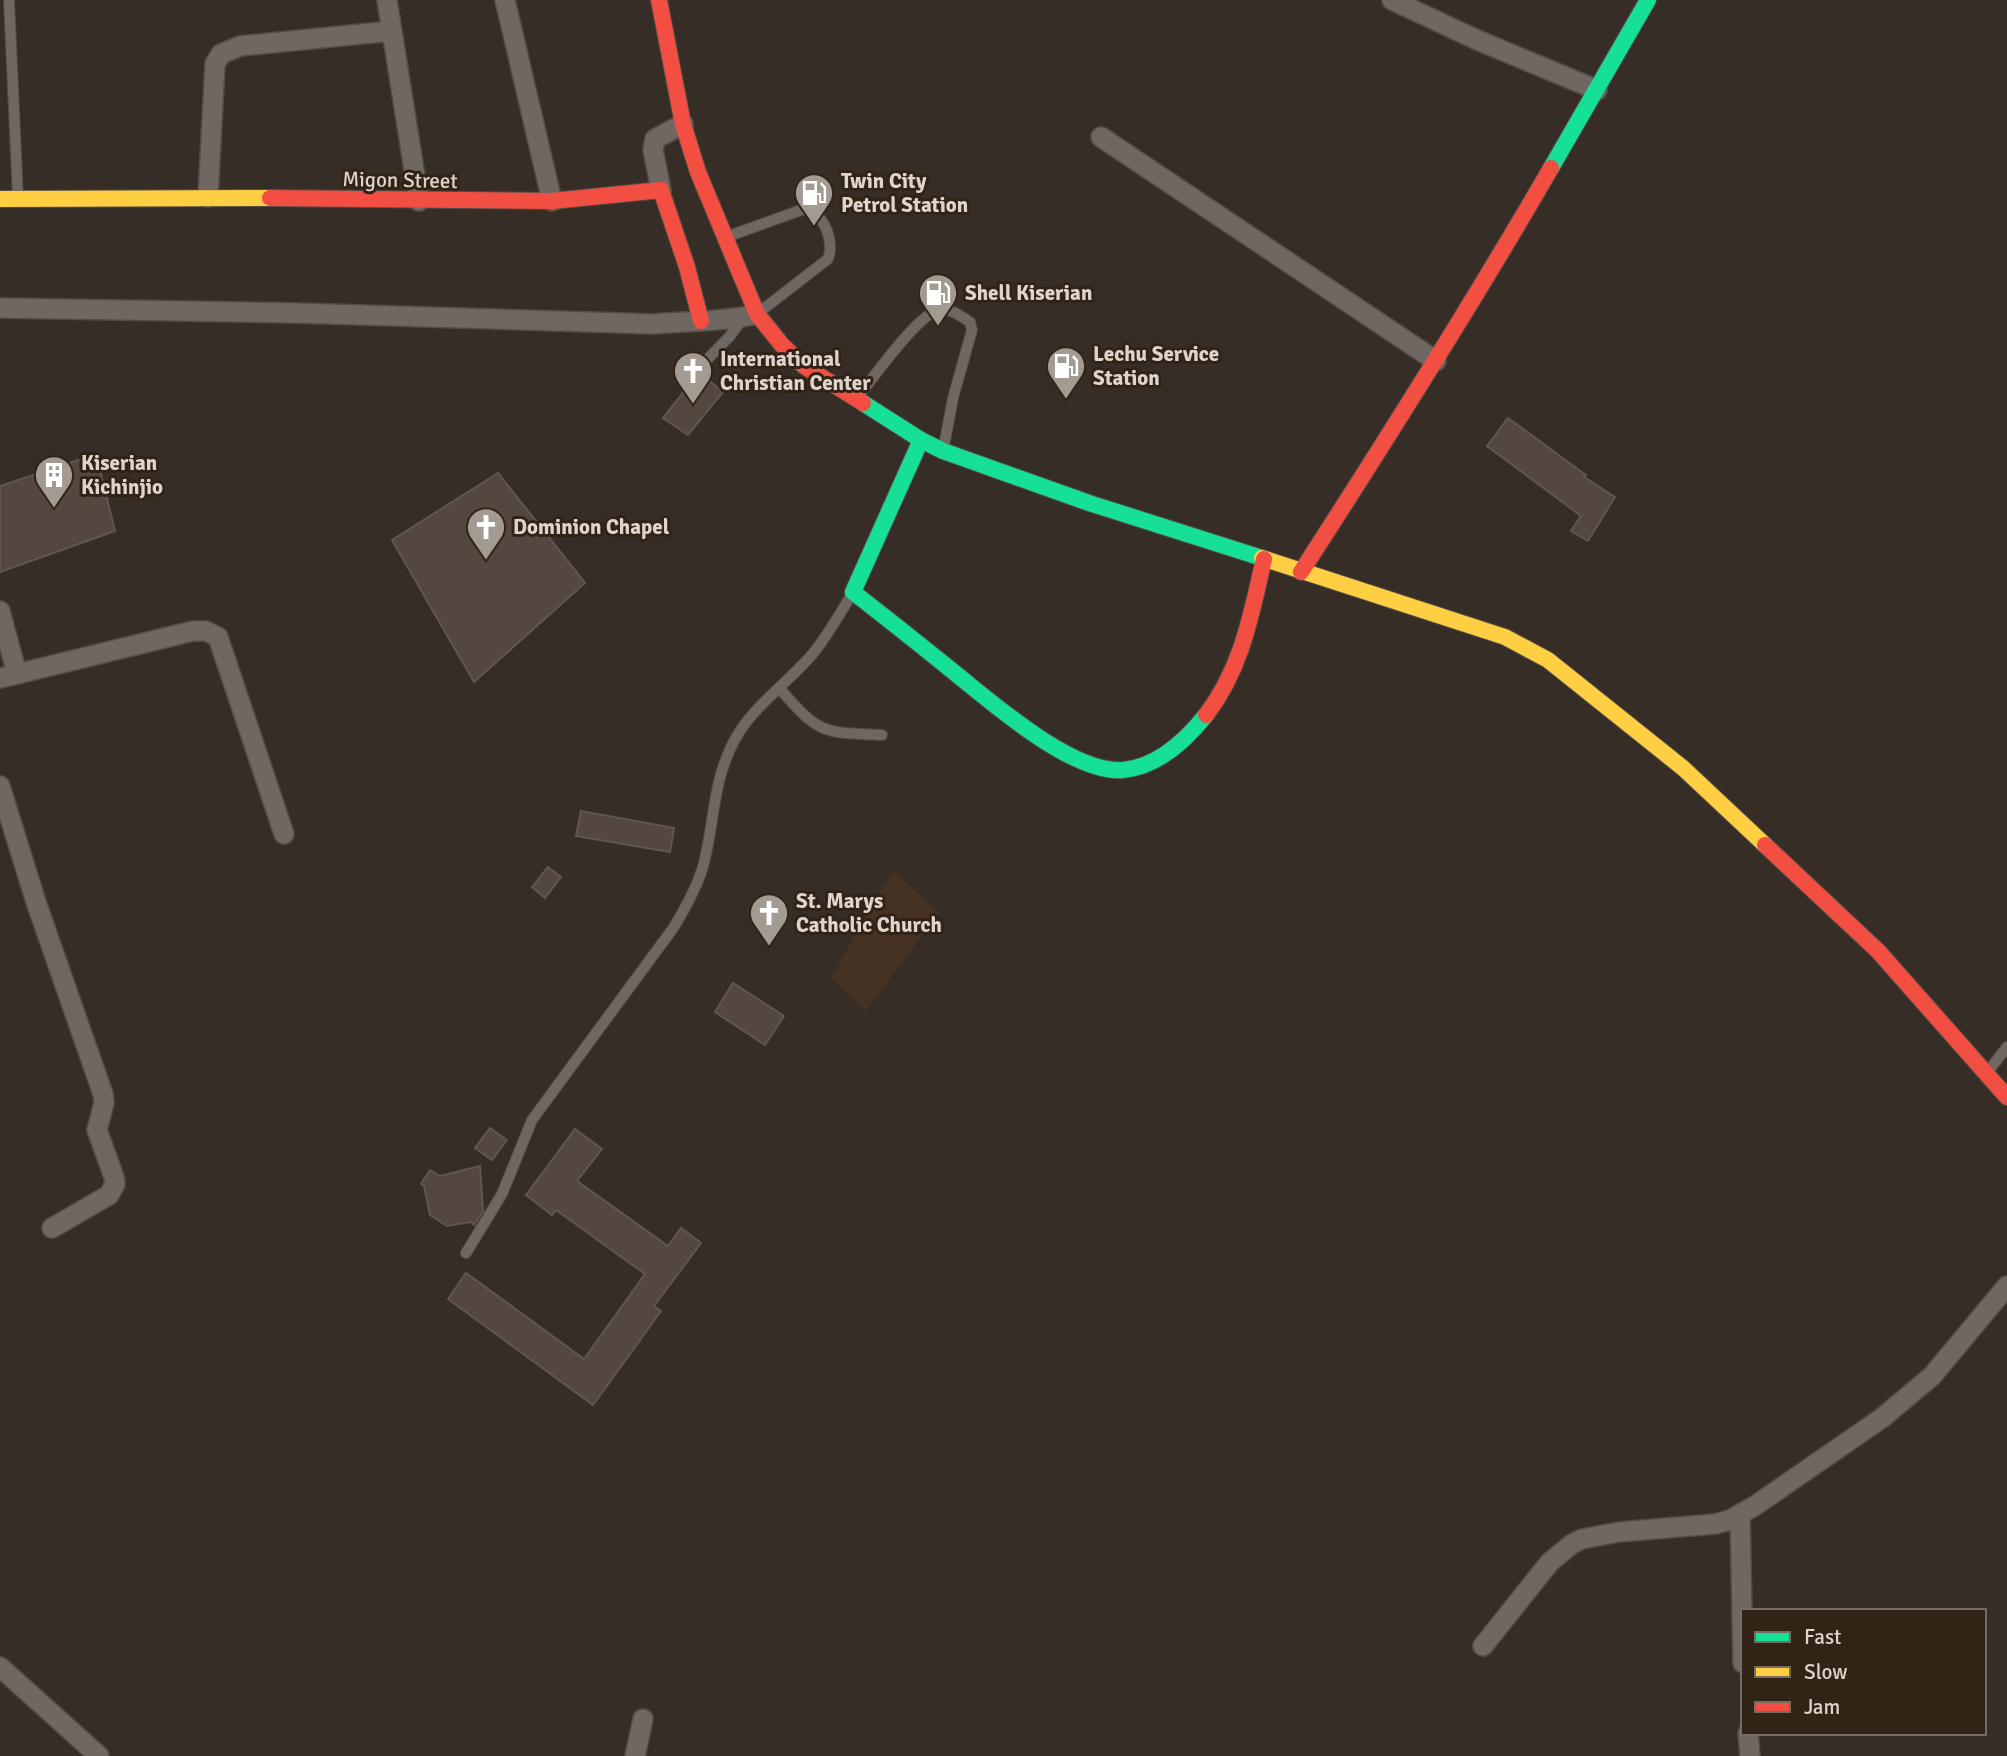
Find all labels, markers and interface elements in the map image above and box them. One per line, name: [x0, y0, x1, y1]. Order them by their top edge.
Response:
street label: Migon Street: [342, 166, 458, 194]
place label: Twin City Petrol Station: [841, 168, 968, 218]
fuel station icon: Twin City Petrol Station: [793, 172, 835, 227]
fuel station icon: Shell Kiserian: [917, 272, 959, 327]
place label: Shell Kiserian: [965, 280, 1092, 306]
place label: Lechu Service Station: [1093, 341, 1219, 391]
fuel station icon: Lechu Service Station: [1045, 345, 1087, 400]
place label: International Christian Center: [720, 346, 871, 396]
church icon: International Christian Center: [672, 350, 714, 405]
place label: Kiserian Kichinjio: [81, 450, 163, 500]
building icon: Kiserian Kichinjio: [33, 454, 75, 509]
church icon: Dominion Chapel: [465, 506, 507, 561]
place label: Dominion Chapel: [513, 514, 670, 540]
place label: St. Marys Catholic Church: [796, 888, 942, 938]
church icon: St. Marys Catholic Church: [748, 892, 790, 947]
legend: [1741, 1609, 1986, 1735]
text: Fast: [1804, 1624, 1841, 1650]
text: Slow: [1804, 1659, 1848, 1685]
text: Jam: [1804, 1694, 1840, 1720]

